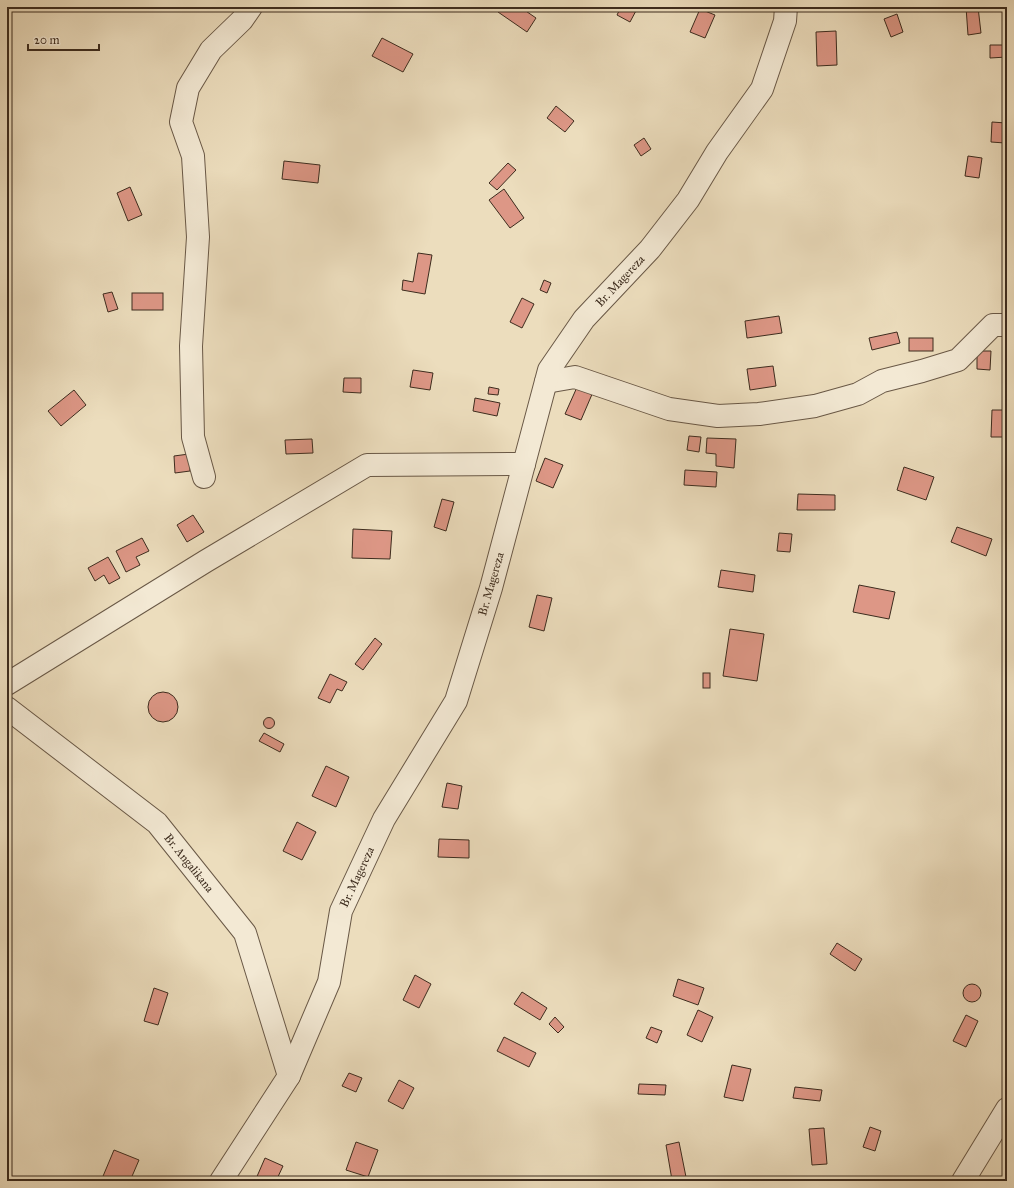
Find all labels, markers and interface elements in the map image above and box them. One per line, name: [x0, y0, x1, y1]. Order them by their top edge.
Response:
scale bar: [28, 26, 99, 52]
text: 20 m: [34, 33, 60, 47]
street label: Br. Magereza: [593, 252, 649, 310]
street label: Br. Magereza: [475, 550, 508, 618]
street label: Br. Angalikana: [160, 831, 217, 896]
street label: Br. Magereza: [337, 844, 378, 910]

